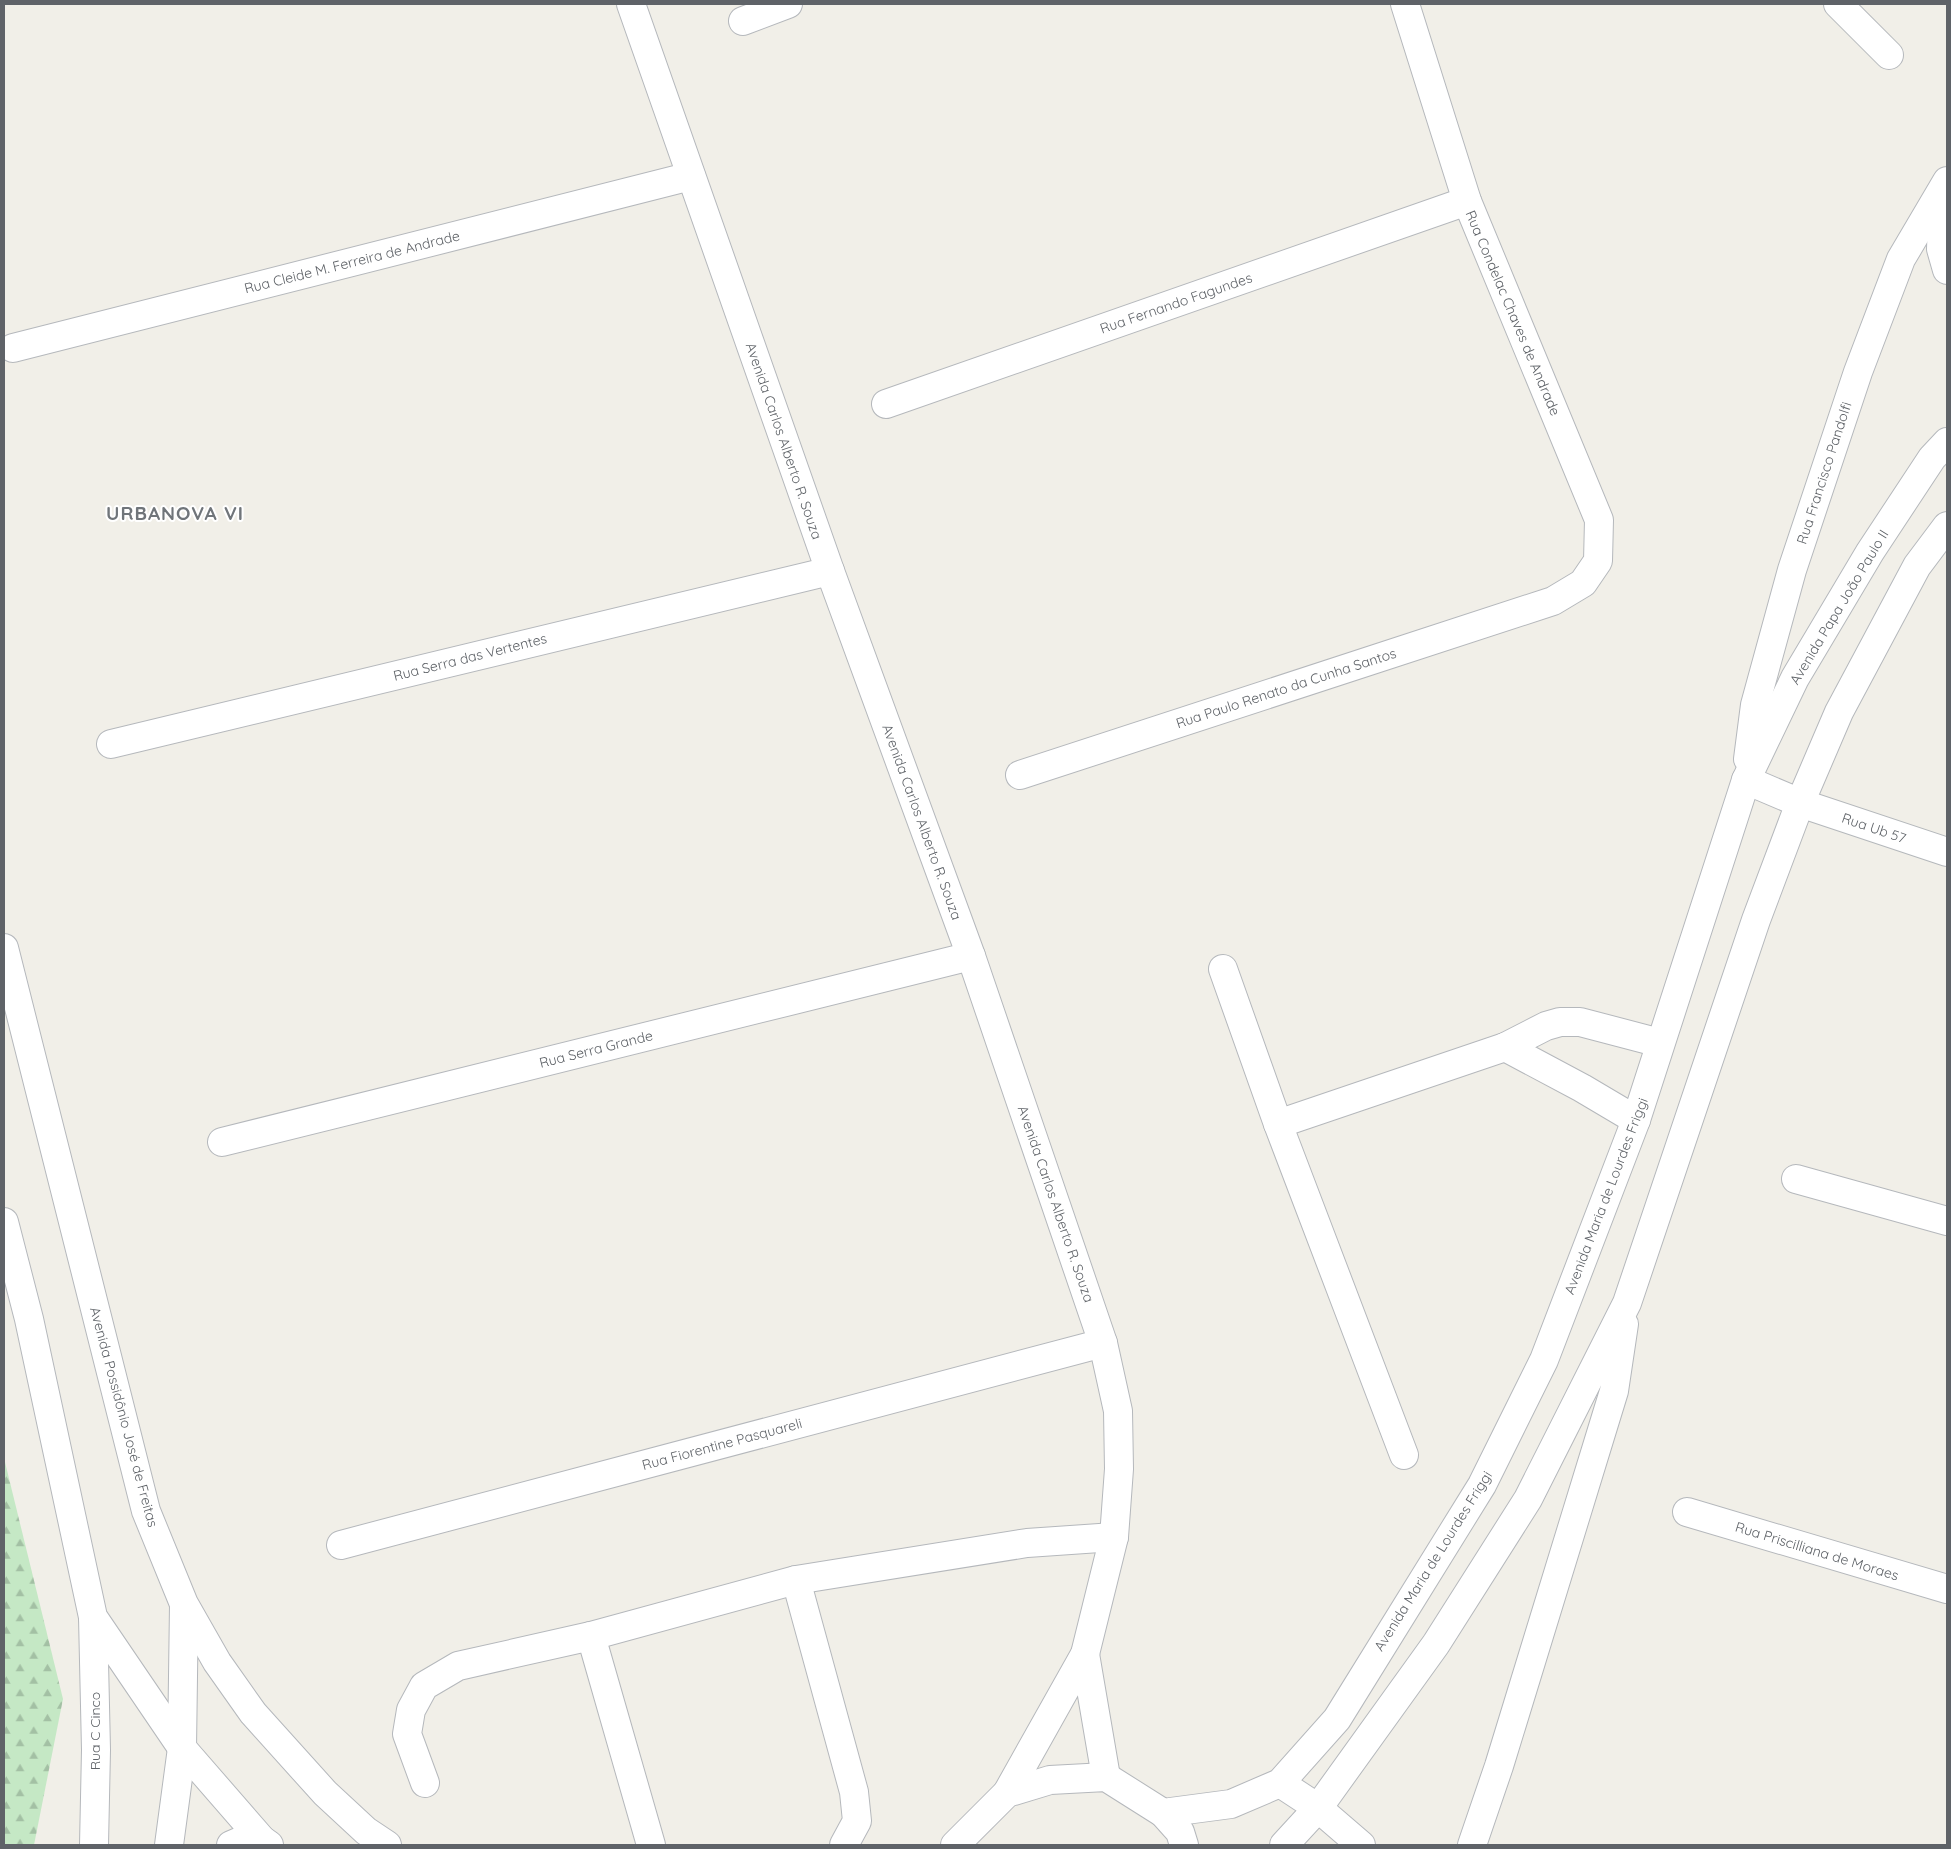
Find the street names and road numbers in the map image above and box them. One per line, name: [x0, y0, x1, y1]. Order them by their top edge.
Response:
street label: Rua Condelac Chaves de Andrade: [1461, 208, 1565, 418]
street label: Rua Cleide M. Ferreira de Andrade: [242, 226, 462, 297]
street label: Rua Fernando Fagundes: [1098, 268, 1254, 338]
street label: Avenida Carlos Alberto R. Souza: [742, 340, 826, 542]
street label: Rua Francisco Pandolfi: [1792, 400, 1856, 546]
street label: Avenida Papa João Paulo II: [1786, 526, 1892, 688]
street label: Rua Serra das Vertentes: [391, 629, 549, 685]
street label: Rua Paulo Renato da Cunha Santos: [1174, 644, 1398, 732]
street label: Avenida Carlos Alberto R. Souza: [878, 722, 966, 922]
street label: Rua Ub 57: [1840, 809, 1908, 847]
street label: Rua Serra Grande: [537, 1026, 655, 1072]
street label: Avenida Maria de Lourdes Friggi: [1560, 1095, 1652, 1297]
street label: Avenida Carlos Alberto R. Souza: [1014, 1103, 1098, 1305]
street label: Avenida Possidônio José de Freitas: [86, 1305, 162, 1529]
street label: Rua Fiorentine Pasquareli: [640, 1414, 804, 1474]
street label: Avenida Maria de Lourdes Friggi: [1370, 1468, 1496, 1654]
street label: Rua Priscilliana de Moraes: [1733, 1518, 1901, 1584]
street label: Rua C Cinco: [86, 1692, 104, 1770]

